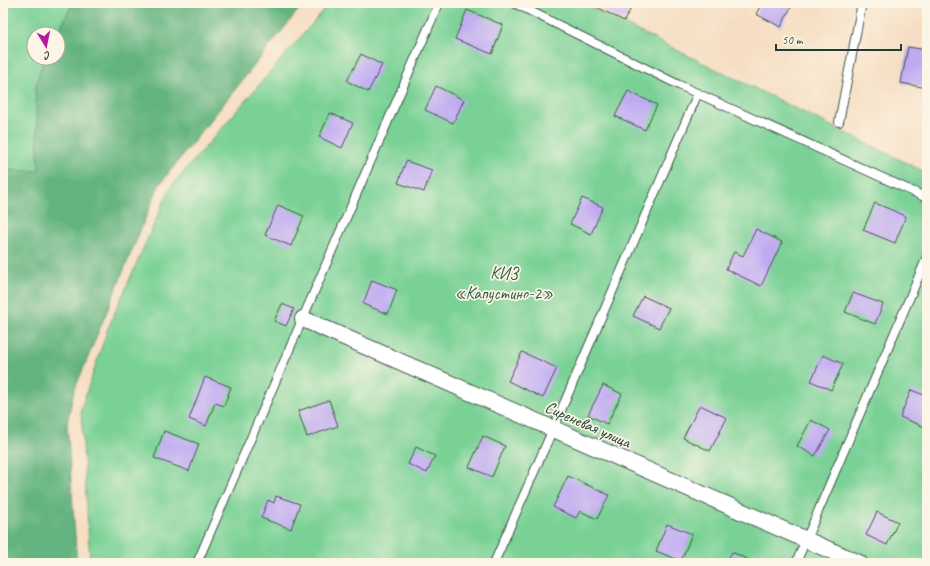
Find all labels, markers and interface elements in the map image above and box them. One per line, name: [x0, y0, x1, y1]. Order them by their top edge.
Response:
north arrow: [26, 26, 66, 66]
scale bar: [776, 26, 901, 52]
text: 50 m: [782, 32, 804, 48]
text: С: [42, 48, 52, 63]
park label: КИЗ «Капустино-2»: [455, 263, 553, 304]
street label: Сиреневая улица: [542, 396, 635, 453]

